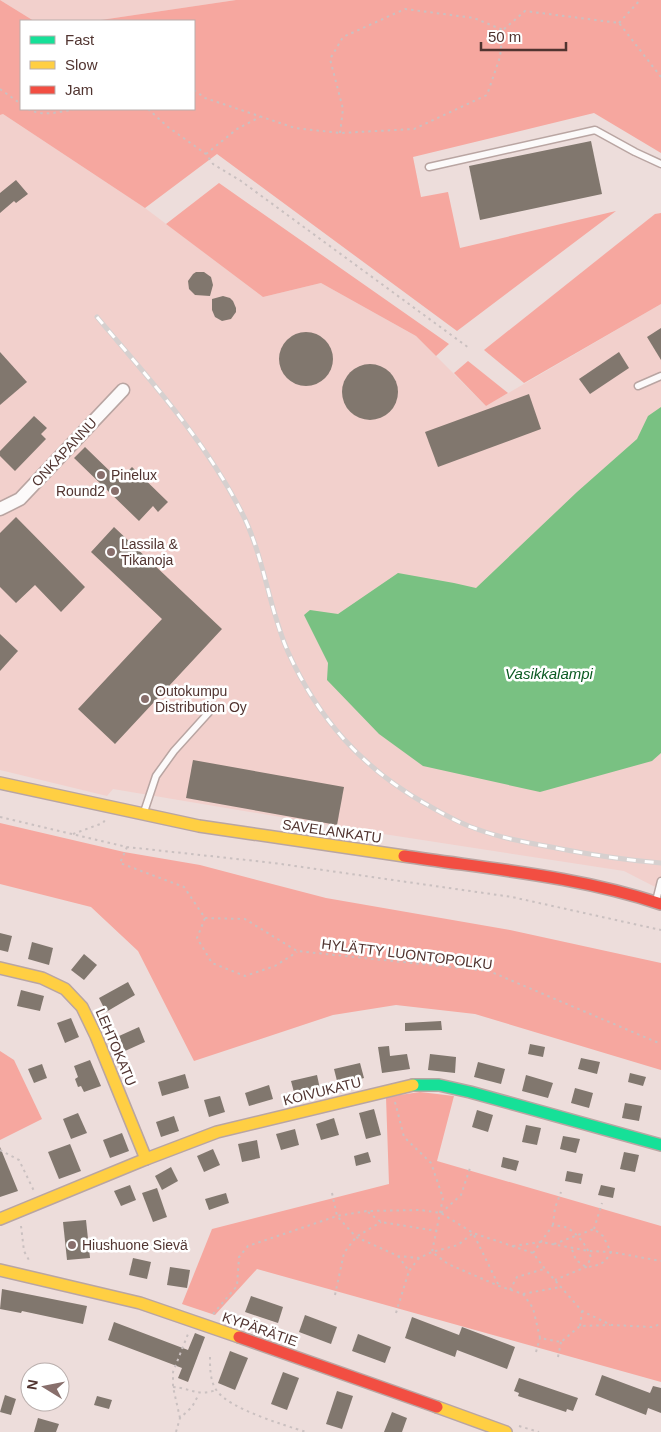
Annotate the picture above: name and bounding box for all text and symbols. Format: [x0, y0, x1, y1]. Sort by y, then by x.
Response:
legend [20, 20, 195, 110]
scale bar [481, 20, 566, 52]
text: 50 m [488, 28, 521, 45]
text: Fast [65, 31, 95, 48]
text: Slow [65, 56, 98, 73]
text: Jam [65, 81, 93, 98]
street label: ONKAPANNU [28, 414, 100, 490]
place label: Pinelux [111, 467, 157, 483]
marker: Pinelux [95, 469, 107, 481]
place label: Round2 [56, 483, 105, 499]
marker: Round2 [109, 485, 121, 497]
place label: Lassila & Tikanoja [121, 536, 178, 568]
marker: Lassila & Tikanoja [105, 546, 117, 558]
water label: Vasikkalampi [505, 665, 594, 682]
place label: Outokumpu Distribution Oy [155, 683, 247, 715]
marker: Outokumpu Distribution Oy [139, 693, 151, 705]
street label: SAVELANKATU [281, 816, 383, 846]
street label: HYLÄTTY LUONTOPOLKU [321, 936, 493, 972]
street label: LEHTOKATU [92, 1006, 140, 1088]
street label: KOIVUKATU [281, 1074, 363, 1108]
place label: Hiushuone Sievä [82, 1237, 188, 1253]
marker: Hiushuone Sievä [66, 1239, 78, 1251]
street label: KYPÄRÄTIE [220, 1309, 300, 1349]
north arrow [20, 1362, 70, 1412]
text: N [23, 1378, 41, 1391]

